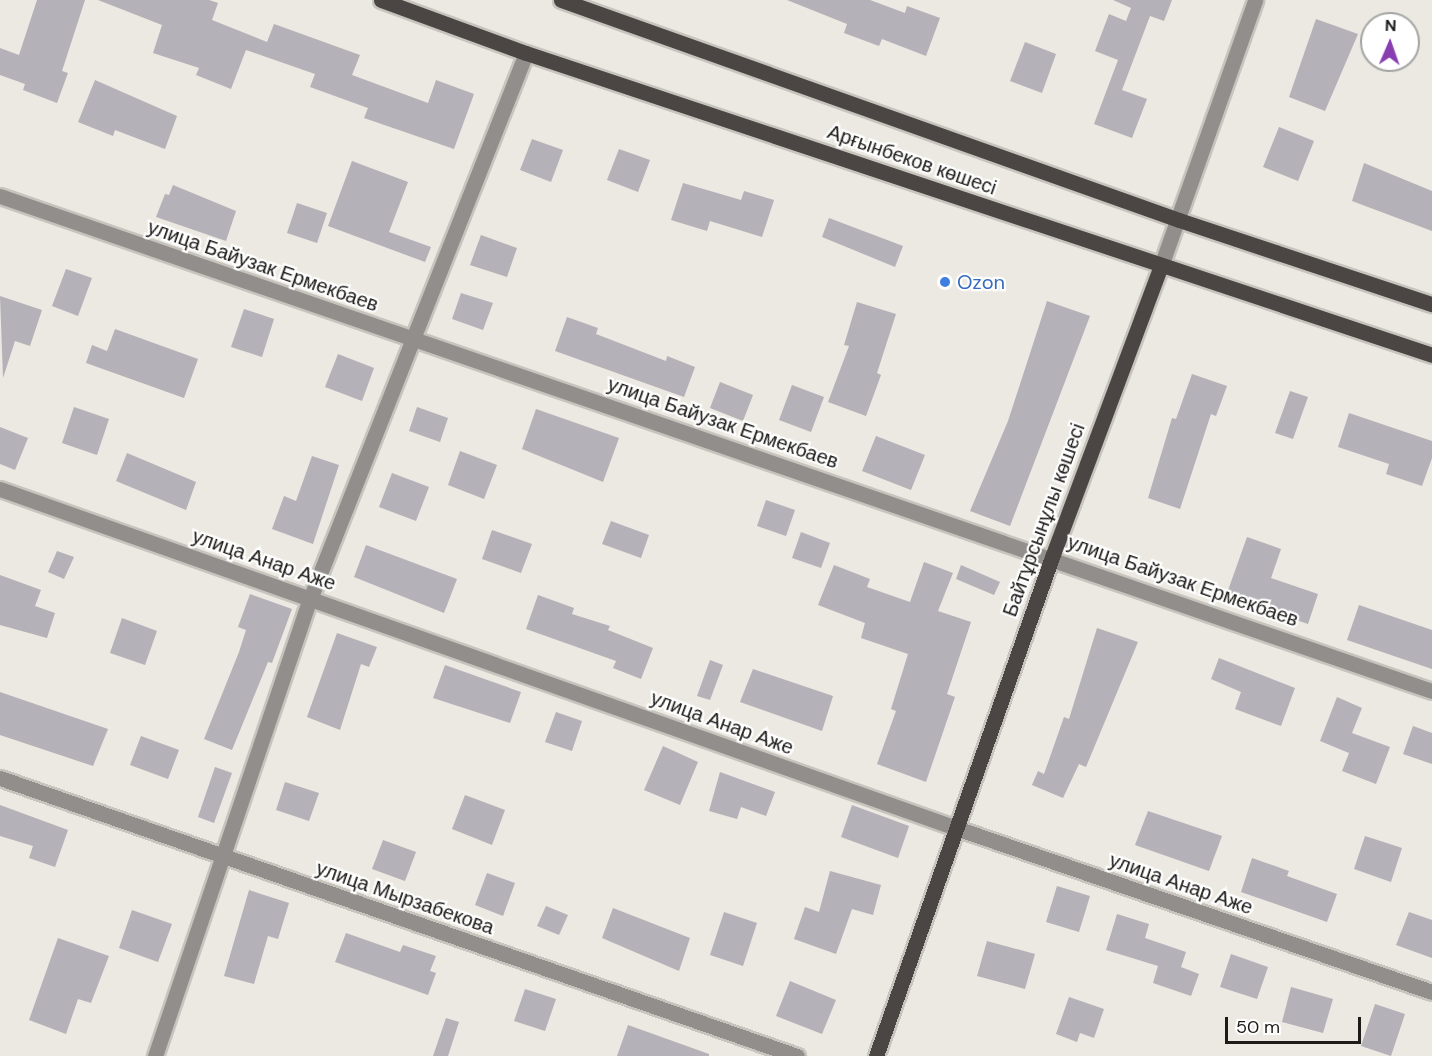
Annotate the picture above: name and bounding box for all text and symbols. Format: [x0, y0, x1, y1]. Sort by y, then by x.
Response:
north arrow [1360, 12, 1420, 72]
text: N [1384, 15, 1397, 36]
street label: Арғынбеков көшесі [824, 120, 1000, 200]
street label: улица Байузак Ермекбаев [144, 215, 382, 317]
place label: Ozon [957, 270, 1005, 294]
marker: Ozon [938, 275, 952, 289]
street label: улица Байузак Ермекбаев [604, 372, 842, 474]
street label: Байтұрсынұлы көшесі [998, 420, 1090, 620]
street label: улица Анар Аже [189, 524, 339, 596]
street label: улица Байузак Ермекбаев [1064, 530, 1302, 632]
street label: улица Анар Аже [647, 686, 797, 760]
street label: улица Анар Аже [1106, 848, 1256, 920]
street label: улица Мырзабекова [313, 856, 497, 940]
scale bar [1228, 1005, 1364, 1043]
text: 50 m [1236, 1015, 1280, 1039]

